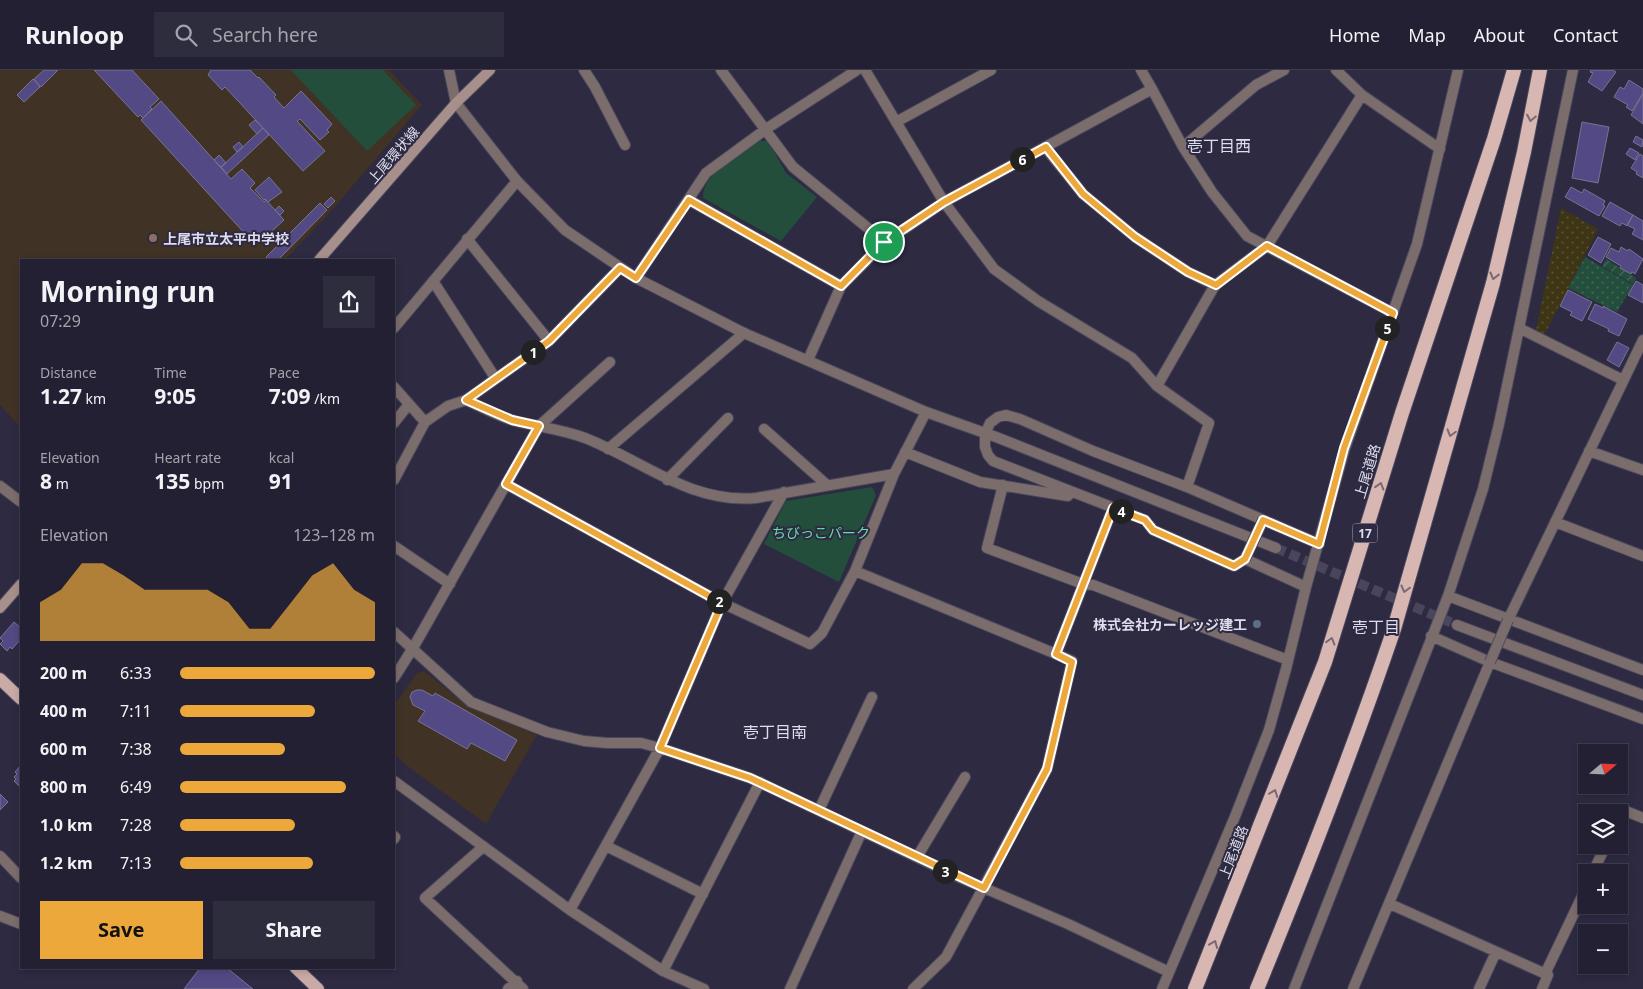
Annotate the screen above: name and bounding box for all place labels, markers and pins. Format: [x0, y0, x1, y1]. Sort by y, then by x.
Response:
pin: 6 [1010, 146, 1034, 172]
pin [863, 221, 905, 263]
place label: 上尾市立太平中学校 [163, 229, 289, 248]
marker: 上尾市立太平中学校 [147, 232, 159, 244]
pin: 5 [1374, 316, 1400, 340]
pin: 1 [520, 340, 546, 364]
pin: 4 [1108, 498, 1134, 524]
pin: 2 [706, 588, 732, 614]
place label: 株式会社カーレッジ建工 [1093, 615, 1247, 634]
marker: 株式会社カーレッジ建工 [1251, 618, 1263, 630]
pin: 3 [932, 858, 958, 884]

